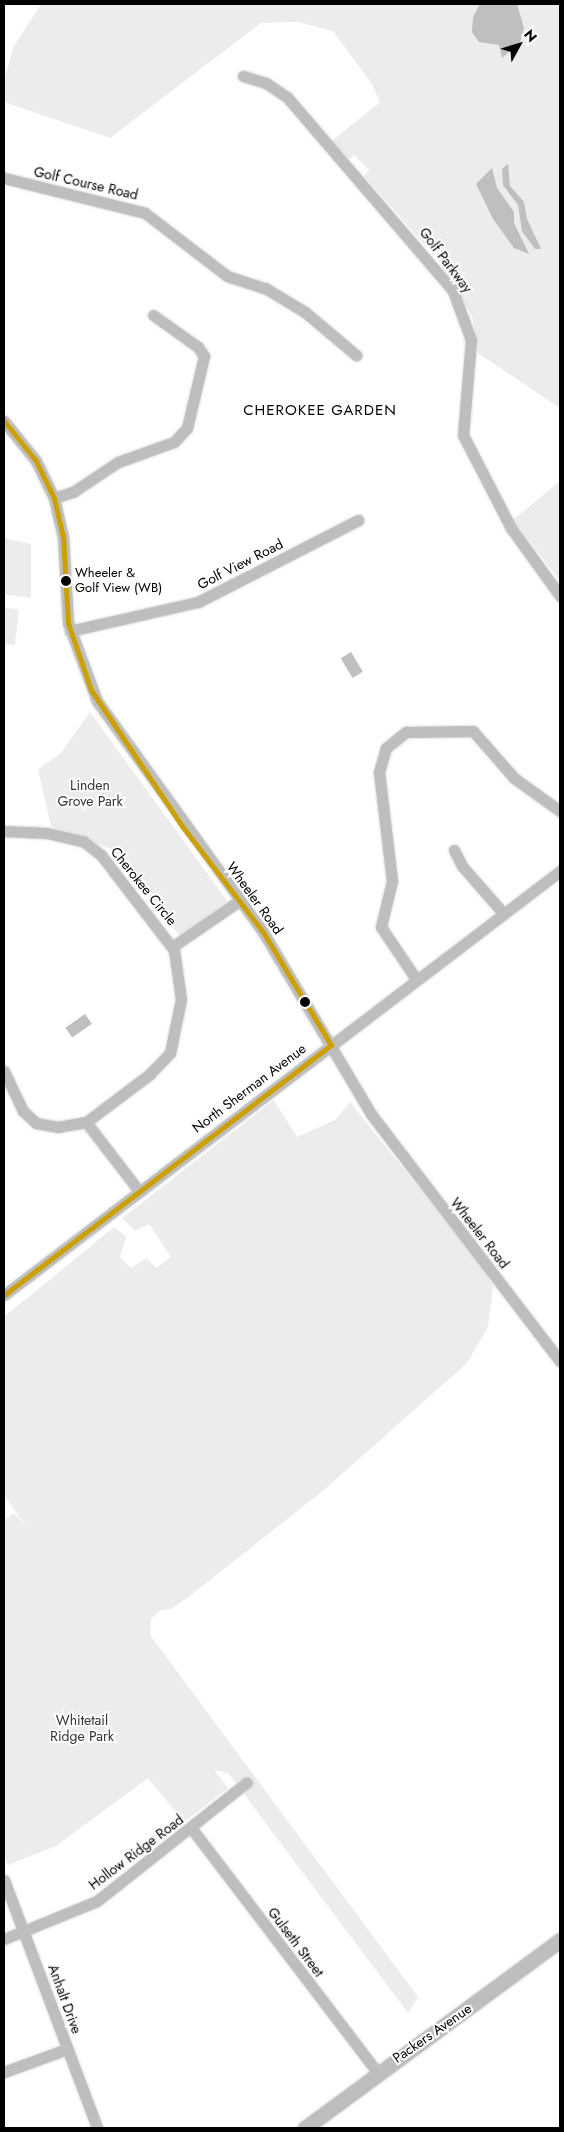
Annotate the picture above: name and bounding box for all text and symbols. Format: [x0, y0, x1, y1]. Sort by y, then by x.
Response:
north arrow [494, 20, 544, 70]
text: N [519, 25, 542, 46]
street label: Golf Course Road [32, 163, 140, 203]
street label: Golf Parkway [416, 224, 476, 296]
district label: CHEROKEE GARDEN [241, 402, 399, 420]
street label: Golf View Road [194, 535, 286, 593]
place label: Wheeler & Golf View (WB) [75, 566, 162, 597]
marker: Wheeler & Golf View (WB) [61, 576, 71, 586]
park label: Linden Grove Park [57, 777, 123, 810]
street label: Cherokee Circle [107, 843, 181, 929]
street label: Wheeler Road [223, 859, 287, 937]
unlabelled marker [300, 997, 310, 1007]
street label: North Sherman Avenue [189, 1040, 309, 1136]
street label: Wheeler Road [447, 1194, 513, 1272]
park label: Whitetail Ridge Park [50, 1712, 114, 1744]
street label: Hollow Ridge Road [85, 1811, 187, 1893]
street label: Gulseth Street [264, 1904, 328, 1980]
street label: Anhalt Drive [45, 1962, 85, 2036]
street label: Packers Avenue [389, 2000, 475, 2066]

